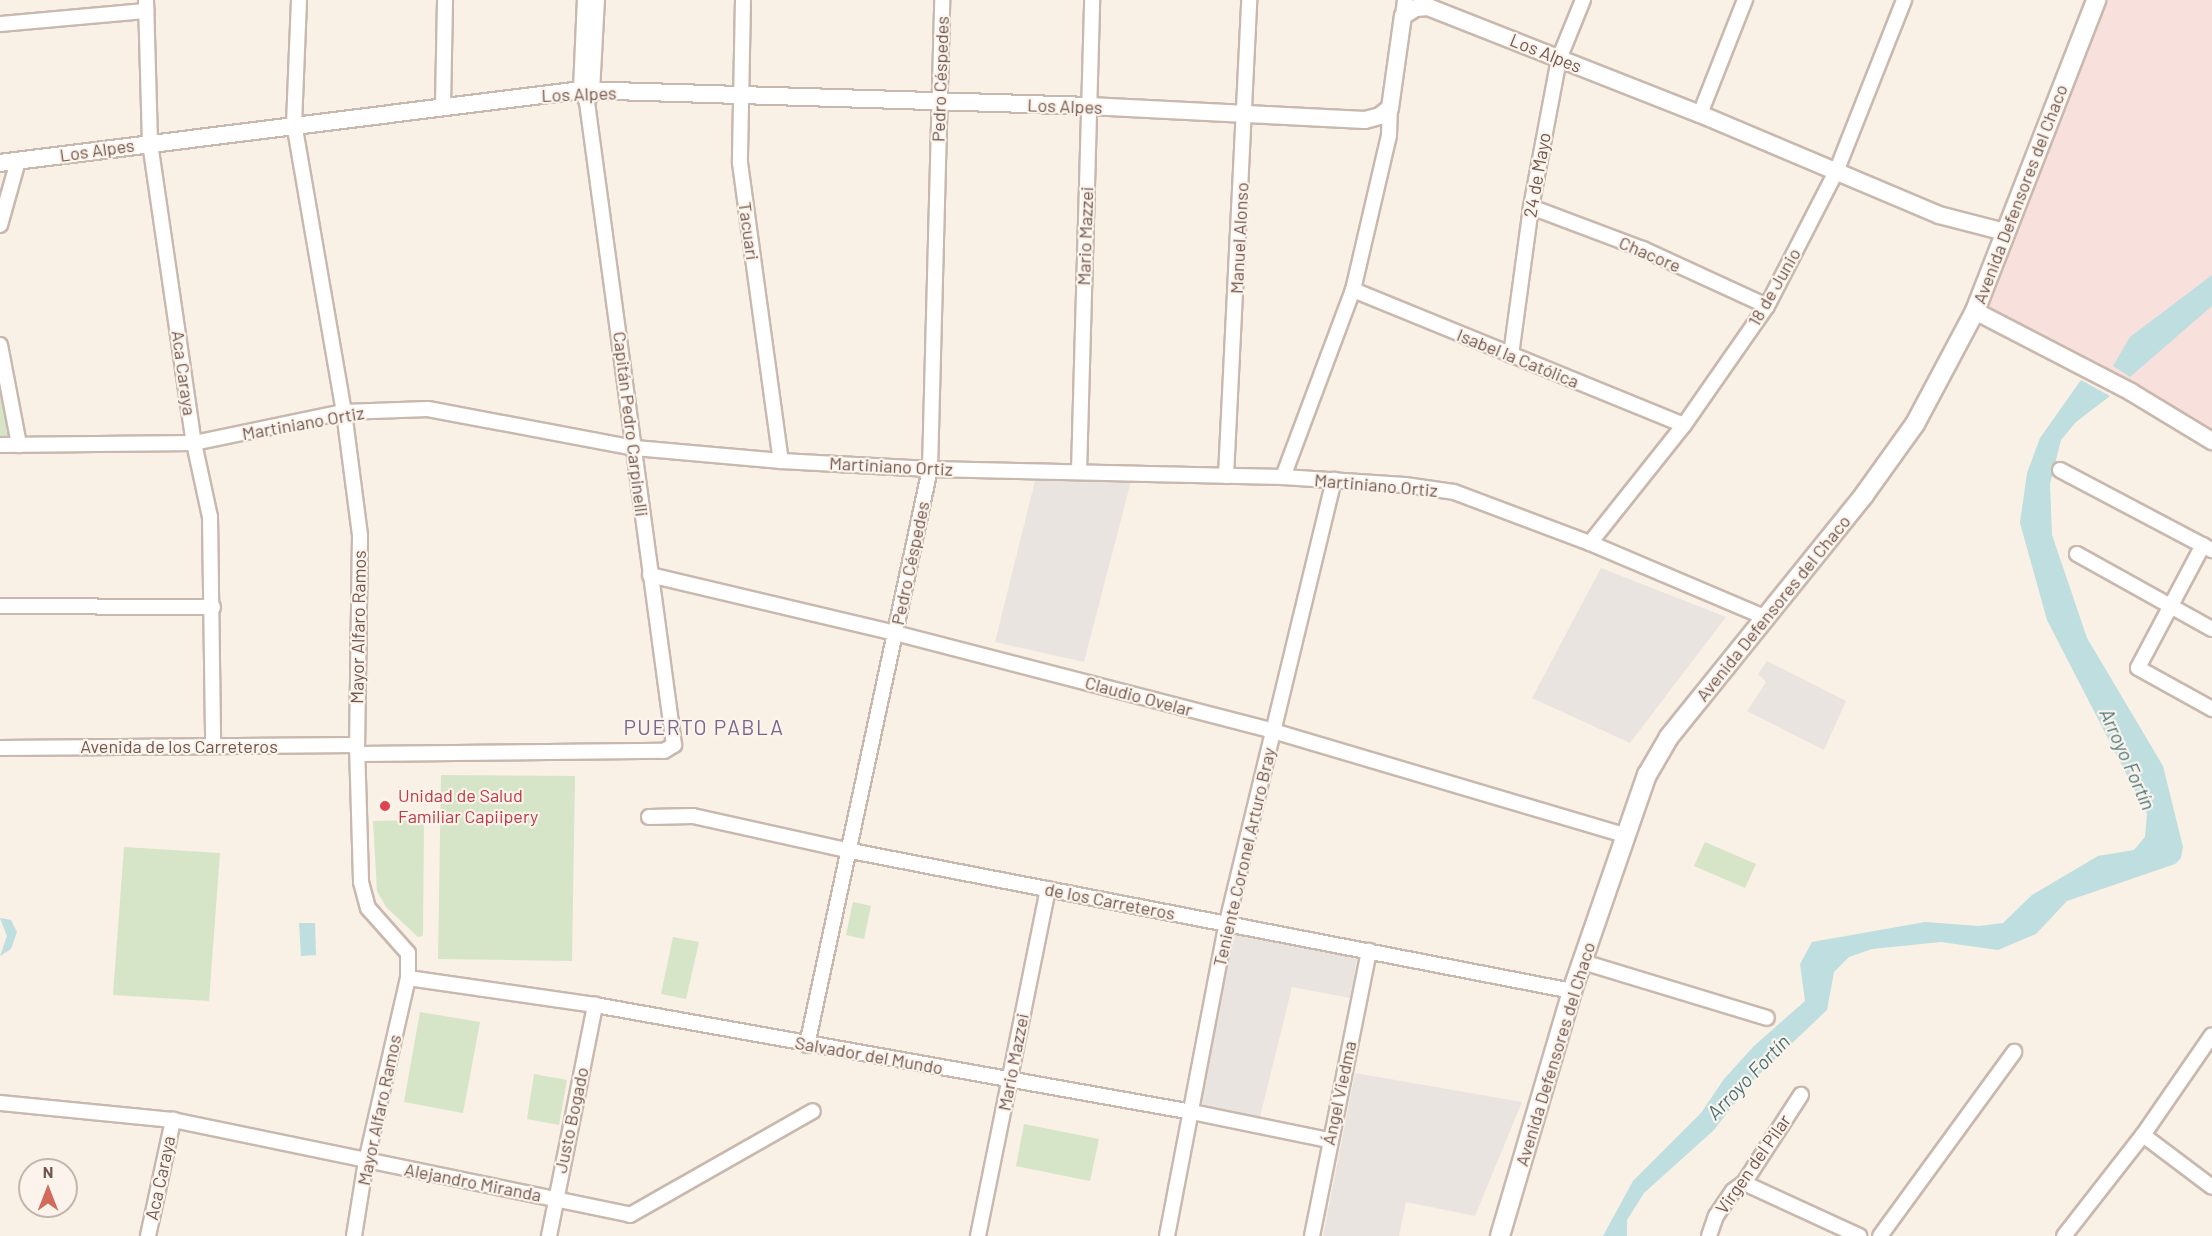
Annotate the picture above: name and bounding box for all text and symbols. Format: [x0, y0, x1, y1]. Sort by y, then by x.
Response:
street label: Pedro Céspedes [927, 16, 953, 142]
street label: Los Alpes [1507, 29, 1585, 77]
street label: Avenida Defensores del Chaco [1968, 81, 2072, 307]
street label: Los Alpes [541, 82, 617, 106]
street label: Los Alpes [1027, 94, 1103, 118]
street label: 24 de Mayo [1519, 131, 1555, 219]
street label: Los Alpes [58, 134, 136, 166]
street label: Manuel Alonso [1225, 182, 1253, 294]
street label: Mario Mazzei [1072, 186, 1098, 286]
street label: Tacuari [734, 201, 764, 261]
street label: Chacore [1616, 231, 1684, 277]
street label: 18 de Junio [1743, 244, 1805, 330]
street label: Isabel la Católica [1454, 324, 1582, 392]
street label: Aca Caraya [167, 329, 201, 417]
street label: Capitán Pedro Carpinelli [609, 330, 653, 518]
street label: Martiniano Ortiz [240, 402, 366, 444]
street label: Martiniano Ortiz [829, 452, 953, 480]
street label: Martiniano Ortiz [1313, 469, 1439, 501]
street label: Pedro Céspedes [886, 499, 934, 627]
street label: Avenida Defensores del Chaco [1691, 511, 1855, 705]
street label: Mayor Alfaro Ramos [346, 550, 370, 704]
street label: Claudio Ovelar [1083, 671, 1195, 721]
water label: Arroyo Fortín [2095, 704, 2161, 814]
district label: PUERTO PABLA [623, 714, 785, 740]
street label: Avenida de los Carreteros [80, 735, 278, 757]
street label: Teniente Coronel Arturo Bray [1208, 745, 1280, 969]
place label: Unidad de Salud Familiar Capiipery [398, 785, 538, 828]
marker: Unidad de Salud Familiar Capiipery [376, 797, 394, 815]
street label: de los Carreteros [1043, 878, 1177, 924]
street label: Avenida Defensores del Chaco [1511, 939, 1599, 1169]
street label: Mario Mazzei [993, 1011, 1033, 1113]
water label: Arroyo Fortín [1702, 1030, 1794, 1124]
street label: Salvador del Mundo [793, 1031, 945, 1079]
street label: Mayor Alfaro Ramos [352, 1033, 406, 1187]
street label: Ángel Viedma [1317, 1039, 1361, 1147]
street label: Justo Bogado [549, 1065, 593, 1175]
street label: Virgen del Pilar [1711, 1110, 1795, 1218]
street label: Aca Caraya [141, 1134, 179, 1222]
north arrow [18, 1158, 78, 1218]
street label: Alejandro Miranda [403, 1158, 543, 1206]
text: N [43, 1162, 53, 1181]

